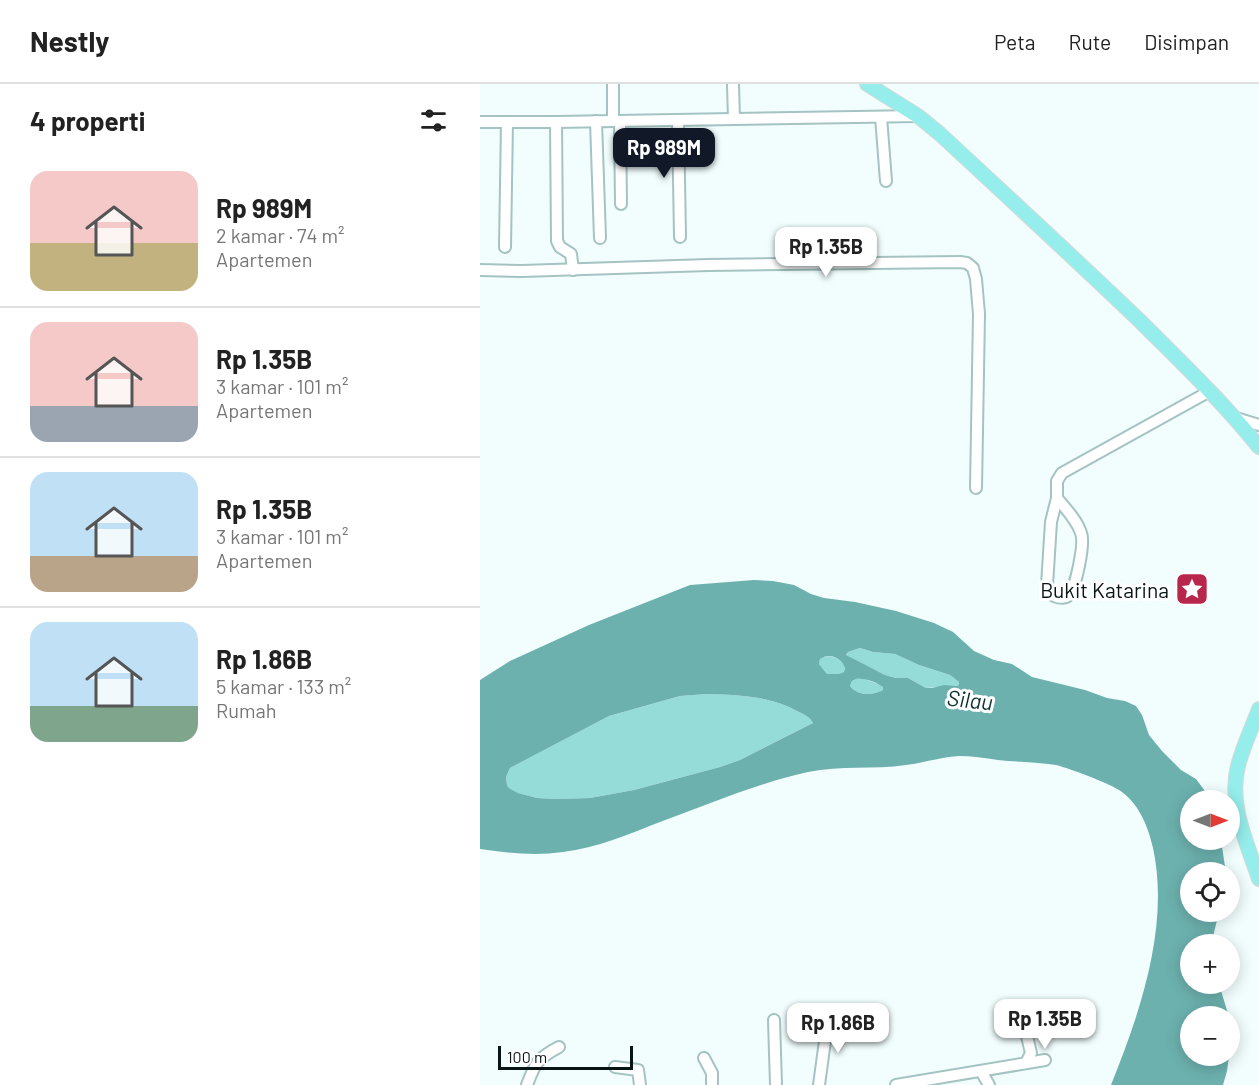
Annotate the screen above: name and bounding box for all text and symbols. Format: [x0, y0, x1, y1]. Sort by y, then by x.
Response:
text: Nestly [30, 24, 109, 58]
text: Peta [994, 29, 1036, 54]
text: Rute [1069, 29, 1111, 54]
text: Disimpan [1144, 29, 1229, 54]
icon: filters [417, 104, 450, 137]
text: 4 properti [30, 105, 145, 136]
pin: Rp 989M [609, 128, 719, 179]
text: Rp 989M [627, 135, 701, 159]
text: Rp 989M [216, 192, 312, 223]
icon: home [78, 195, 150, 267]
text: 2 kamar · 74 m² [216, 223, 345, 247]
pin: Rp 1.35B [764, 227, 888, 278]
text: Rp 1.35B [789, 234, 863, 258]
text: Apartemen [216, 247, 312, 271]
text: Rp 1.35B [216, 343, 312, 374]
icon: home [78, 346, 150, 418]
text: 3 kamar · 101 m² [216, 374, 348, 398]
text: Apartemen [216, 398, 312, 422]
text: Rp 1.35B [216, 493, 312, 524]
icon: home [78, 496, 150, 568]
text: 3 kamar · 101 m² [216, 524, 348, 548]
text: Apartemen [216, 548, 312, 572]
place icon: Bukit Katarina [1174, 571, 1210, 607]
place label: Bukit Katarina [1040, 577, 1169, 602]
text: Rp 1.86B [216, 643, 312, 674]
icon: home [78, 646, 150, 718]
text: 5 kamar · 133 m² [216, 674, 351, 698]
water label: Silau [946, 684, 994, 714]
text: Rumah [216, 698, 277, 722]
north arrow [1180, 790, 1240, 850]
map controls [1180, 790, 1240, 1066]
button: locate [1180, 862, 1240, 922]
button: + [1180, 934, 1240, 994]
pin: Rp 1.35B [983, 999, 1107, 1050]
pin: Rp 1.86B [776, 1003, 900, 1054]
text: Rp 1.35B [1008, 1006, 1082, 1030]
button: − [1180, 1006, 1240, 1066]
text: Rp 1.86B [801, 1010, 875, 1034]
scale bar [498, 1043, 633, 1070]
text: 100 m [507, 1047, 547, 1066]

